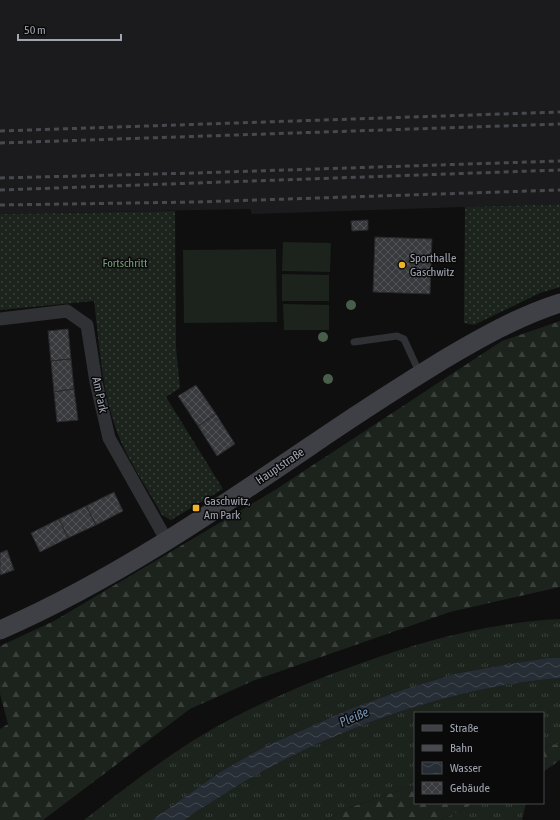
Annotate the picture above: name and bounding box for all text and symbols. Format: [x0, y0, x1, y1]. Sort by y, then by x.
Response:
scale bar [18, 16, 121, 42]
text: 50 m [24, 23, 46, 37]
place label: Sporthalle Gaschwitz [410, 251, 456, 279]
park label: Fortschritt [103, 256, 148, 270]
marker: Sporthalle Gaschwitz [397, 260, 407, 270]
street label: Am Park [89, 376, 111, 415]
street label: Hauptstraße [253, 445, 307, 487]
place label: Gaschwitz, Am Park [204, 494, 250, 522]
marker: Gaschwitz, Am Park [191, 503, 201, 513]
water label: Pleiße [337, 704, 371, 730]
legend [414, 712, 544, 804]
text: Straße [450, 721, 478, 735]
text: Bahn [450, 741, 473, 755]
text: Wasser [450, 761, 482, 775]
text: Gebäude [450, 781, 490, 795]

